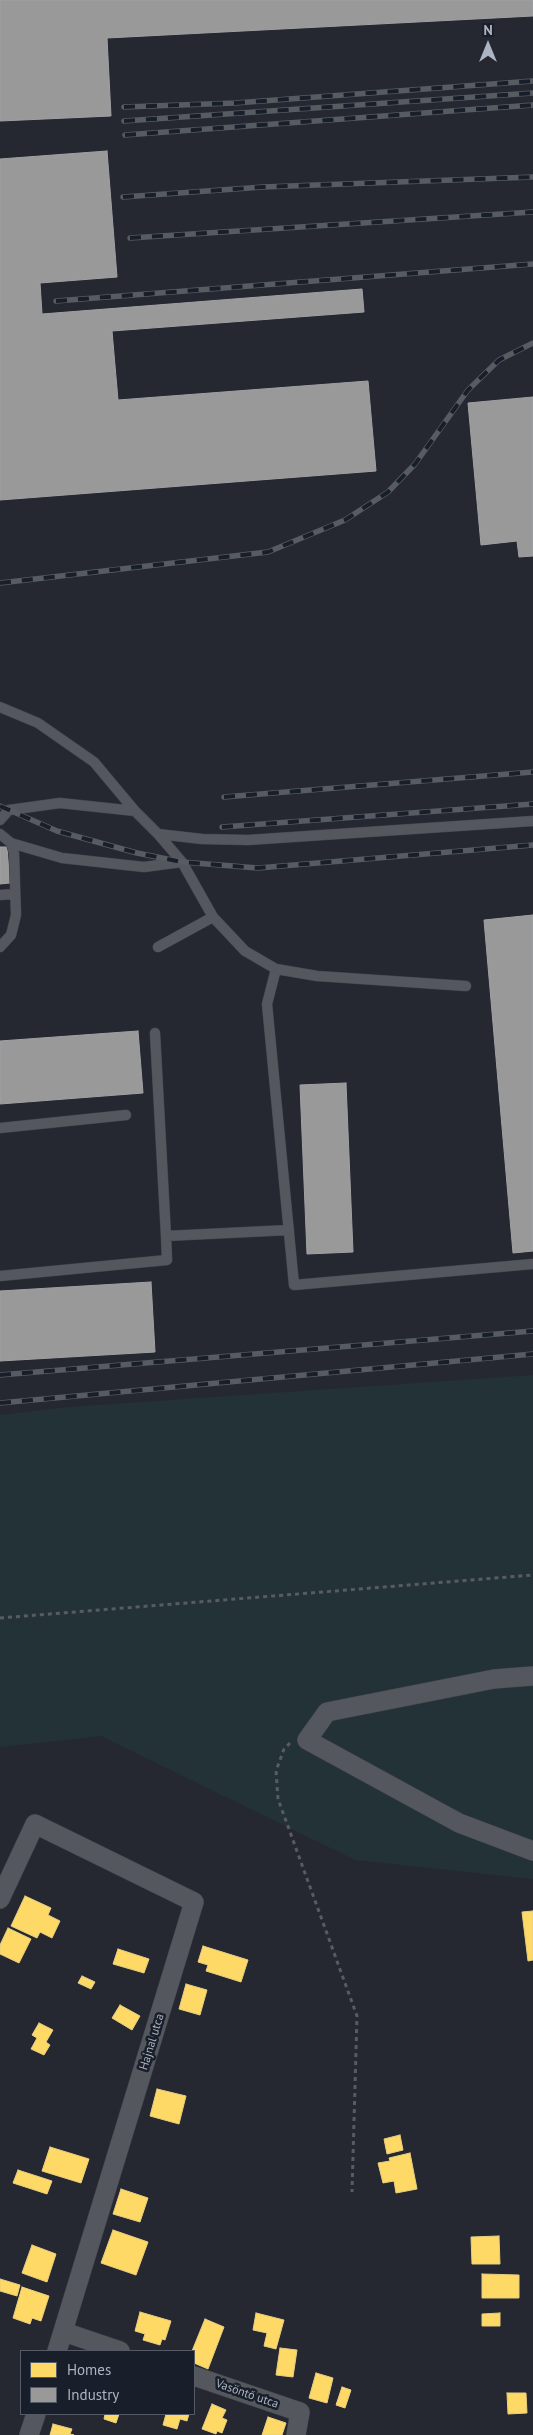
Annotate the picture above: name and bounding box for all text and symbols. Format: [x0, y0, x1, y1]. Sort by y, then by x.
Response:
north arrow [463, 20, 513, 70]
text: N [483, 21, 493, 39]
street label: Hajnal utca [137, 2012, 167, 2072]
legend [20, 2350, 195, 2415]
text: Homes [67, 2360, 111, 2379]
street label: Vasöntő utca [214, 2377, 280, 2411]
text: Industry [67, 2385, 119, 2404]

